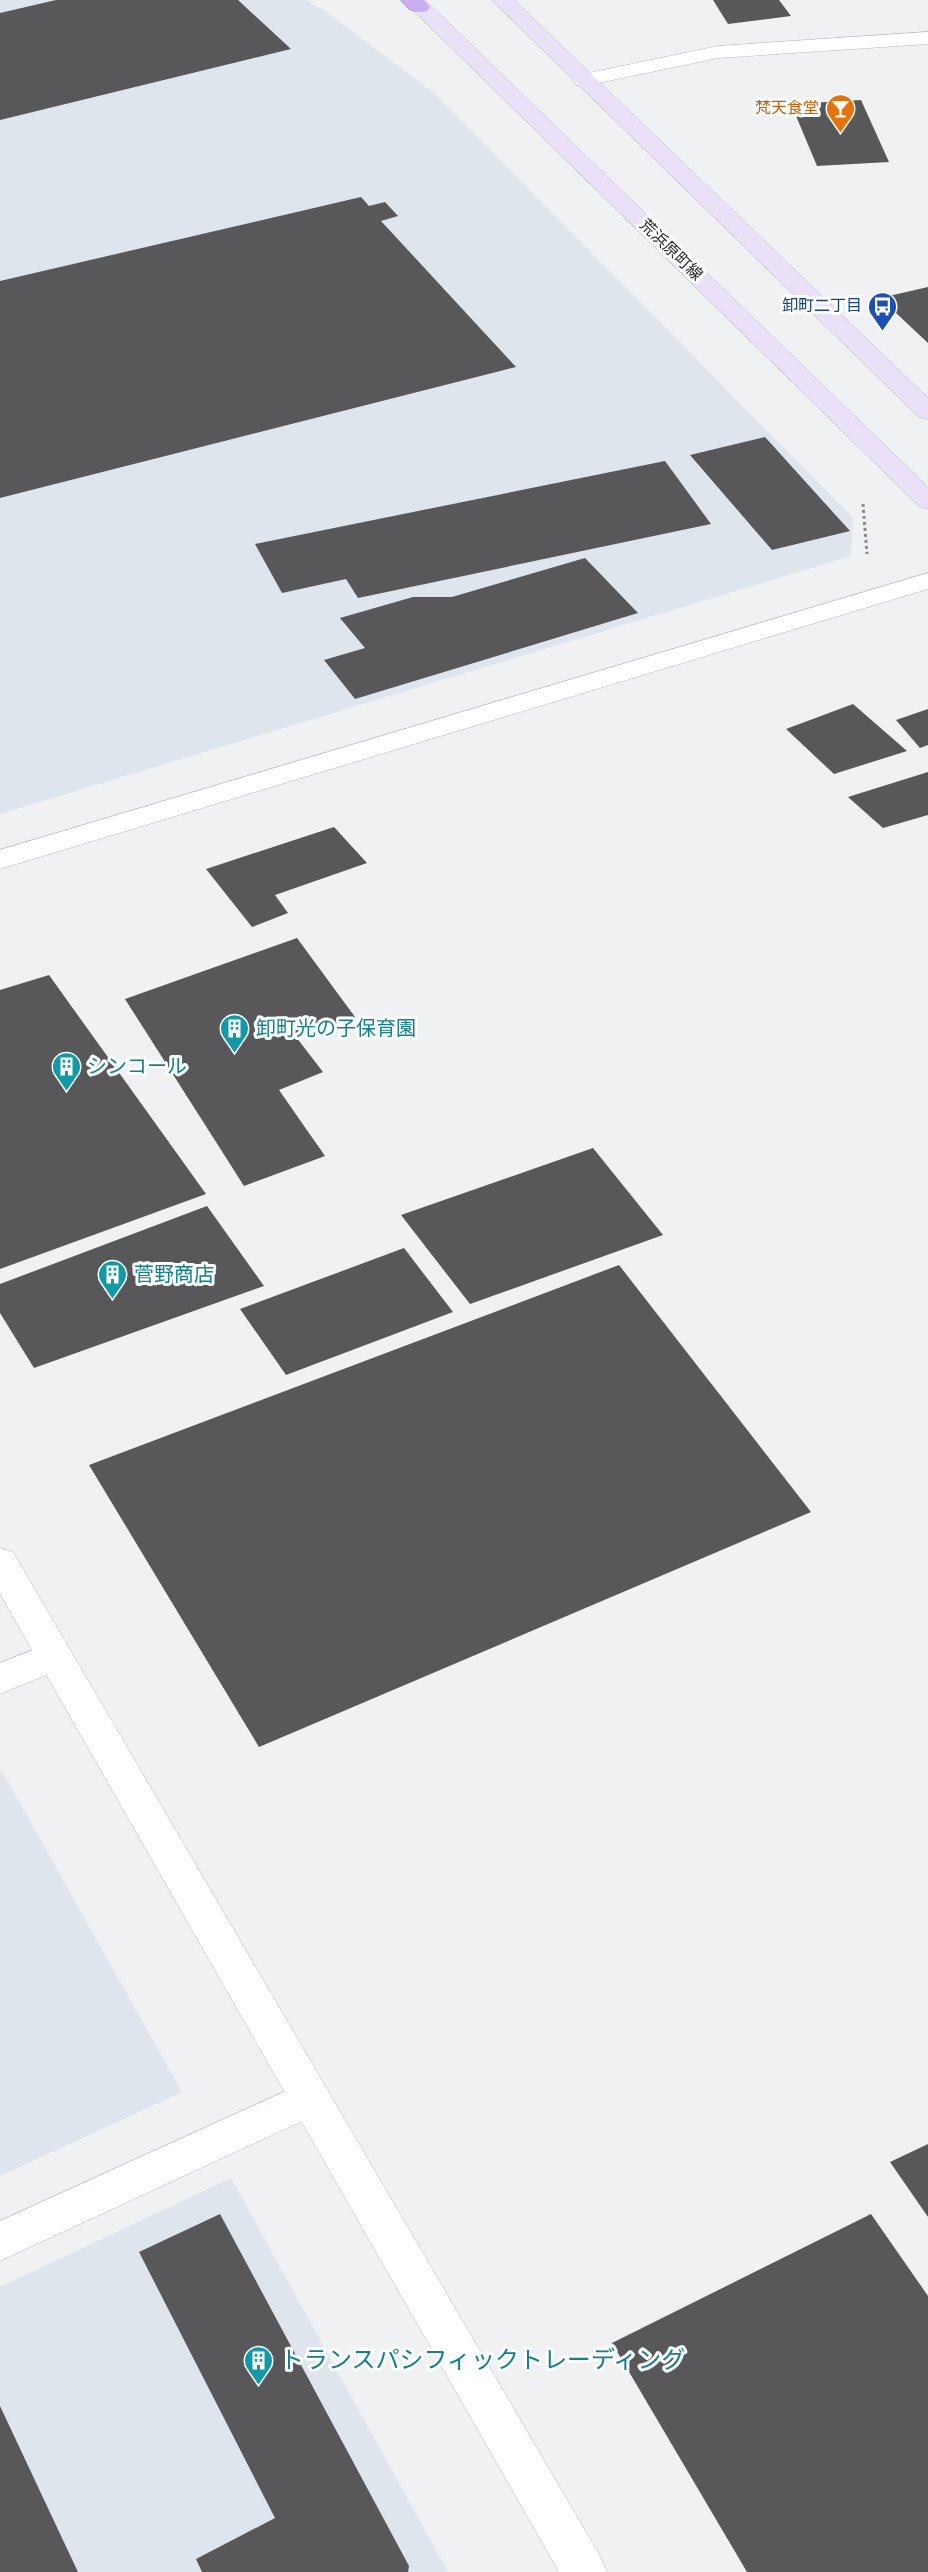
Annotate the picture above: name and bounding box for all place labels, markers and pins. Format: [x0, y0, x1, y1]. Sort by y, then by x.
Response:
bar icon: 梵天食堂 [824, 92, 856, 134]
place label: 梵天食堂 [755, 97, 819, 119]
bus stop icon: 卸町二丁目 [867, 290, 899, 332]
place label: 卸町二丁目 [782, 295, 862, 317]
building icon: 卸町光の子保育園 [219, 1012, 251, 1054]
place label: 卸町光の子保育園 [256, 1015, 416, 1042]
building icon: シンコール [50, 1050, 82, 1092]
place label: シンコール [87, 1053, 187, 1080]
building icon: 菅野商店 [97, 1258, 129, 1300]
place label: 菅野商店 [134, 1261, 214, 1288]
building icon: トランスパシフィックトレーディング [243, 2344, 275, 2386]
place label: トランスパシフィックトレーディング [280, 2344, 685, 2376]

